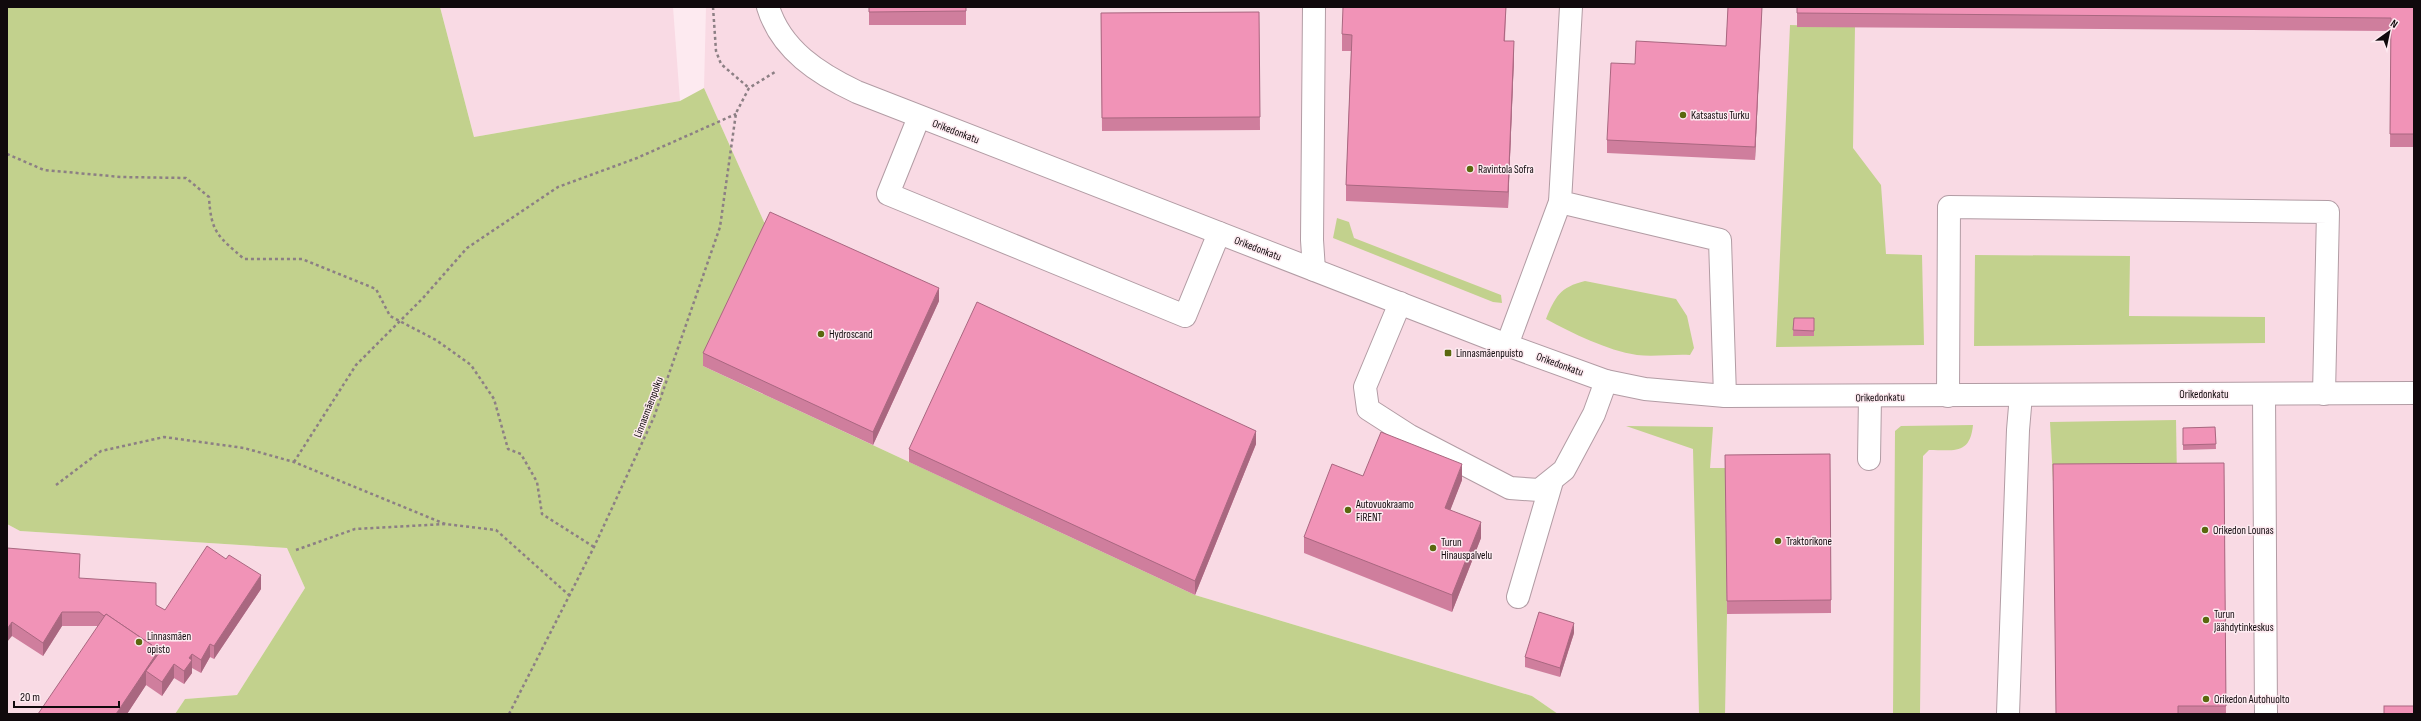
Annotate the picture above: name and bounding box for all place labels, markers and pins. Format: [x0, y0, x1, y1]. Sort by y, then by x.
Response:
place label: Katsastus Turku [1691, 109, 1750, 122]
marker: Katsastus Turku [1678, 110, 1688, 120]
place label: Ravintola Sofra [1478, 163, 1534, 176]
marker: Ravintola Sofra [1465, 164, 1475, 174]
place label: Hydroscand [829, 328, 873, 341]
marker: Hydroscand [816, 329, 826, 339]
place label: Linnasmäenpuisto [1456, 347, 1524, 360]
marker: Linnasmäenpuisto [1443, 348, 1453, 358]
place label: Autovuokraamo FiRENT [1355, 498, 1414, 524]
marker: Autovuokraamo FiRENT [1343, 505, 1353, 515]
place label: Orikedon Lounas [2213, 524, 2274, 537]
marker: Orikedon Lounas [2200, 525, 2210, 535]
place label: Traktorikone [1786, 535, 1832, 548]
place label: Turun Hinauspalvelu [1441, 536, 1493, 562]
marker: Traktorikone [1773, 536, 1783, 546]
marker: Turun Hinauspalvelu [1428, 543, 1438, 553]
place label: Turun Jäähdytinkeskus [2213, 608, 2274, 634]
marker: Turun Jäähdytinkeskus [2201, 615, 2211, 625]
place label: Linnasmäen opisto [147, 630, 191, 656]
marker: Linnasmäen opisto [134, 637, 144, 647]
place label: Orikedon Autohuolto [2214, 693, 2290, 706]
marker: Orikedon Autohuolto [2201, 694, 2211, 704]

